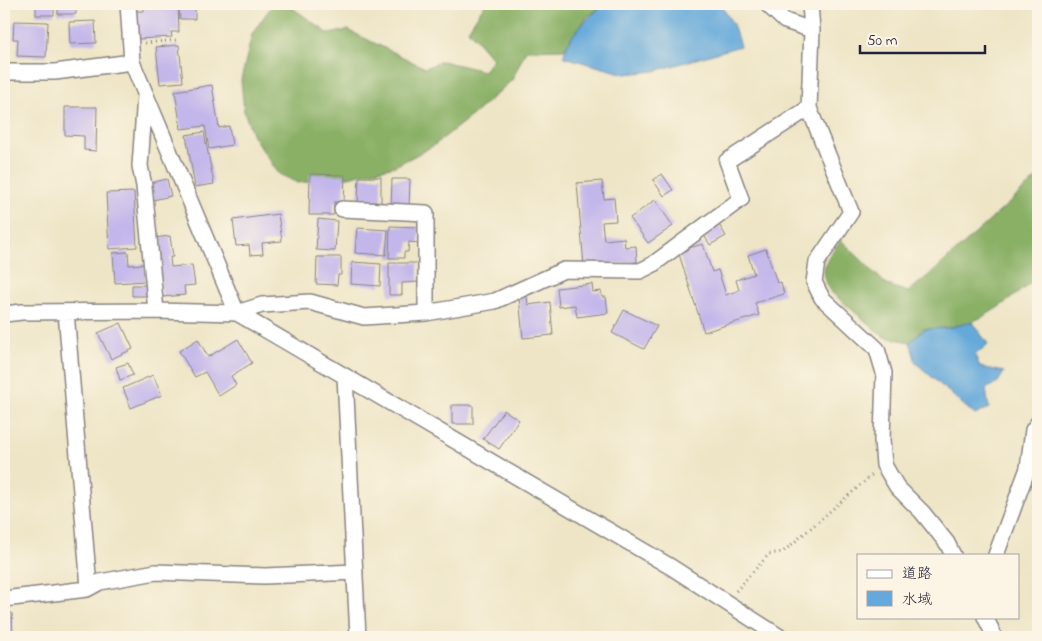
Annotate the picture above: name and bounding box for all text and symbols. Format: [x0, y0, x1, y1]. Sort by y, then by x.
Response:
scale bar [860, 22, 984, 54]
text: 50 m [867, 30, 898, 52]
legend [857, 554, 1020, 618]
text: 道路 [902, 563, 932, 585]
text: 水域 [902, 589, 932, 611]

